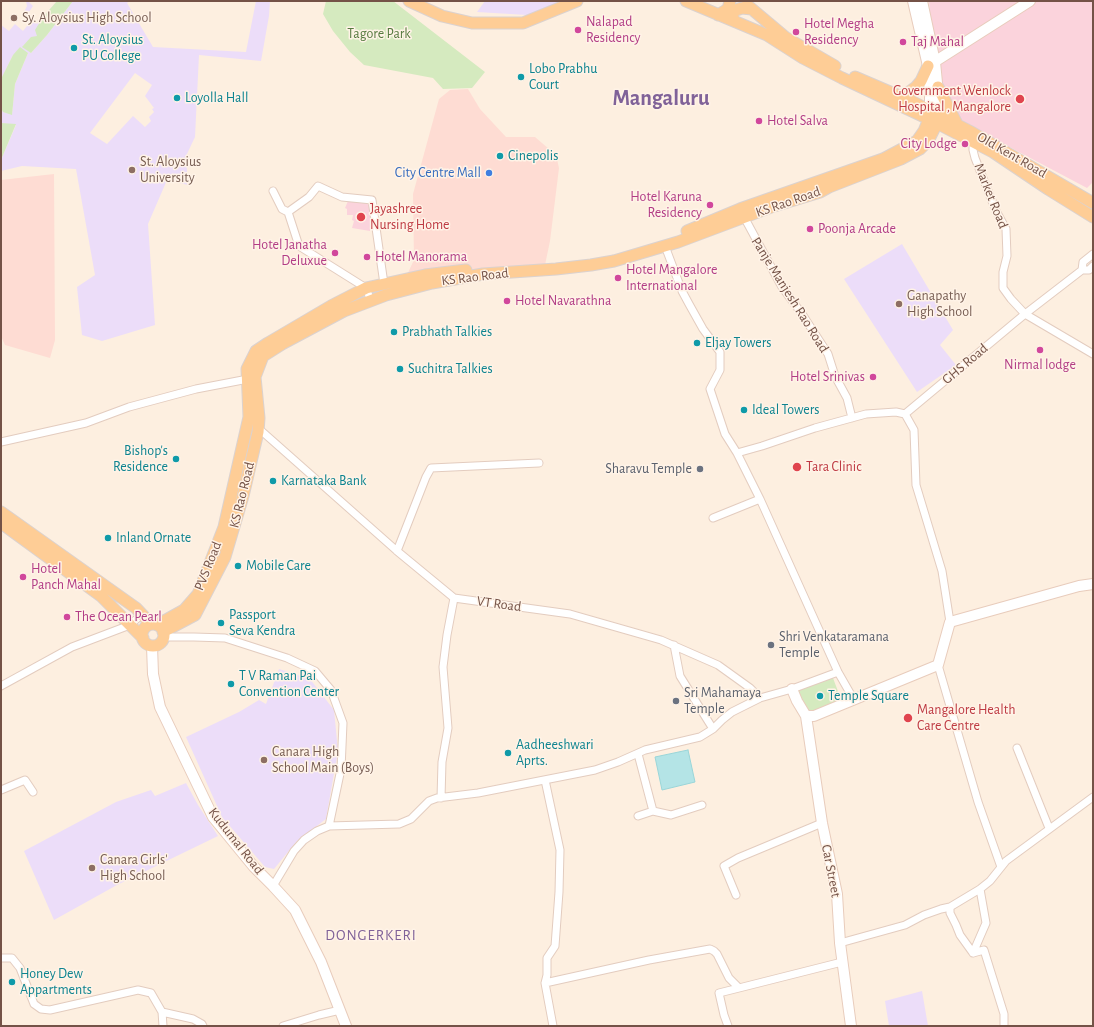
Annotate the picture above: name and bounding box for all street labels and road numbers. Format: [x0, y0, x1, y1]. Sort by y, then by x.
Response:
street label: Old Kent Road [974, 128, 1050, 182]
street label: Market Road [970, 161, 1012, 231]
street label: KS Rao Road [753, 183, 823, 221]
street label: Panje Manjesh Rao Road [748, 234, 832, 356]
street label: KS Rao Road [440, 265, 510, 289]
street label: GHS Road [939, 340, 991, 388]
street label: KS Rao Road [226, 460, 258, 530]
street label: PVS Road [191, 539, 225, 593]
street label: VT Road [476, 593, 522, 615]
street label: Kudumal Road [205, 804, 267, 878]
street label: Car Street [818, 843, 844, 899]

